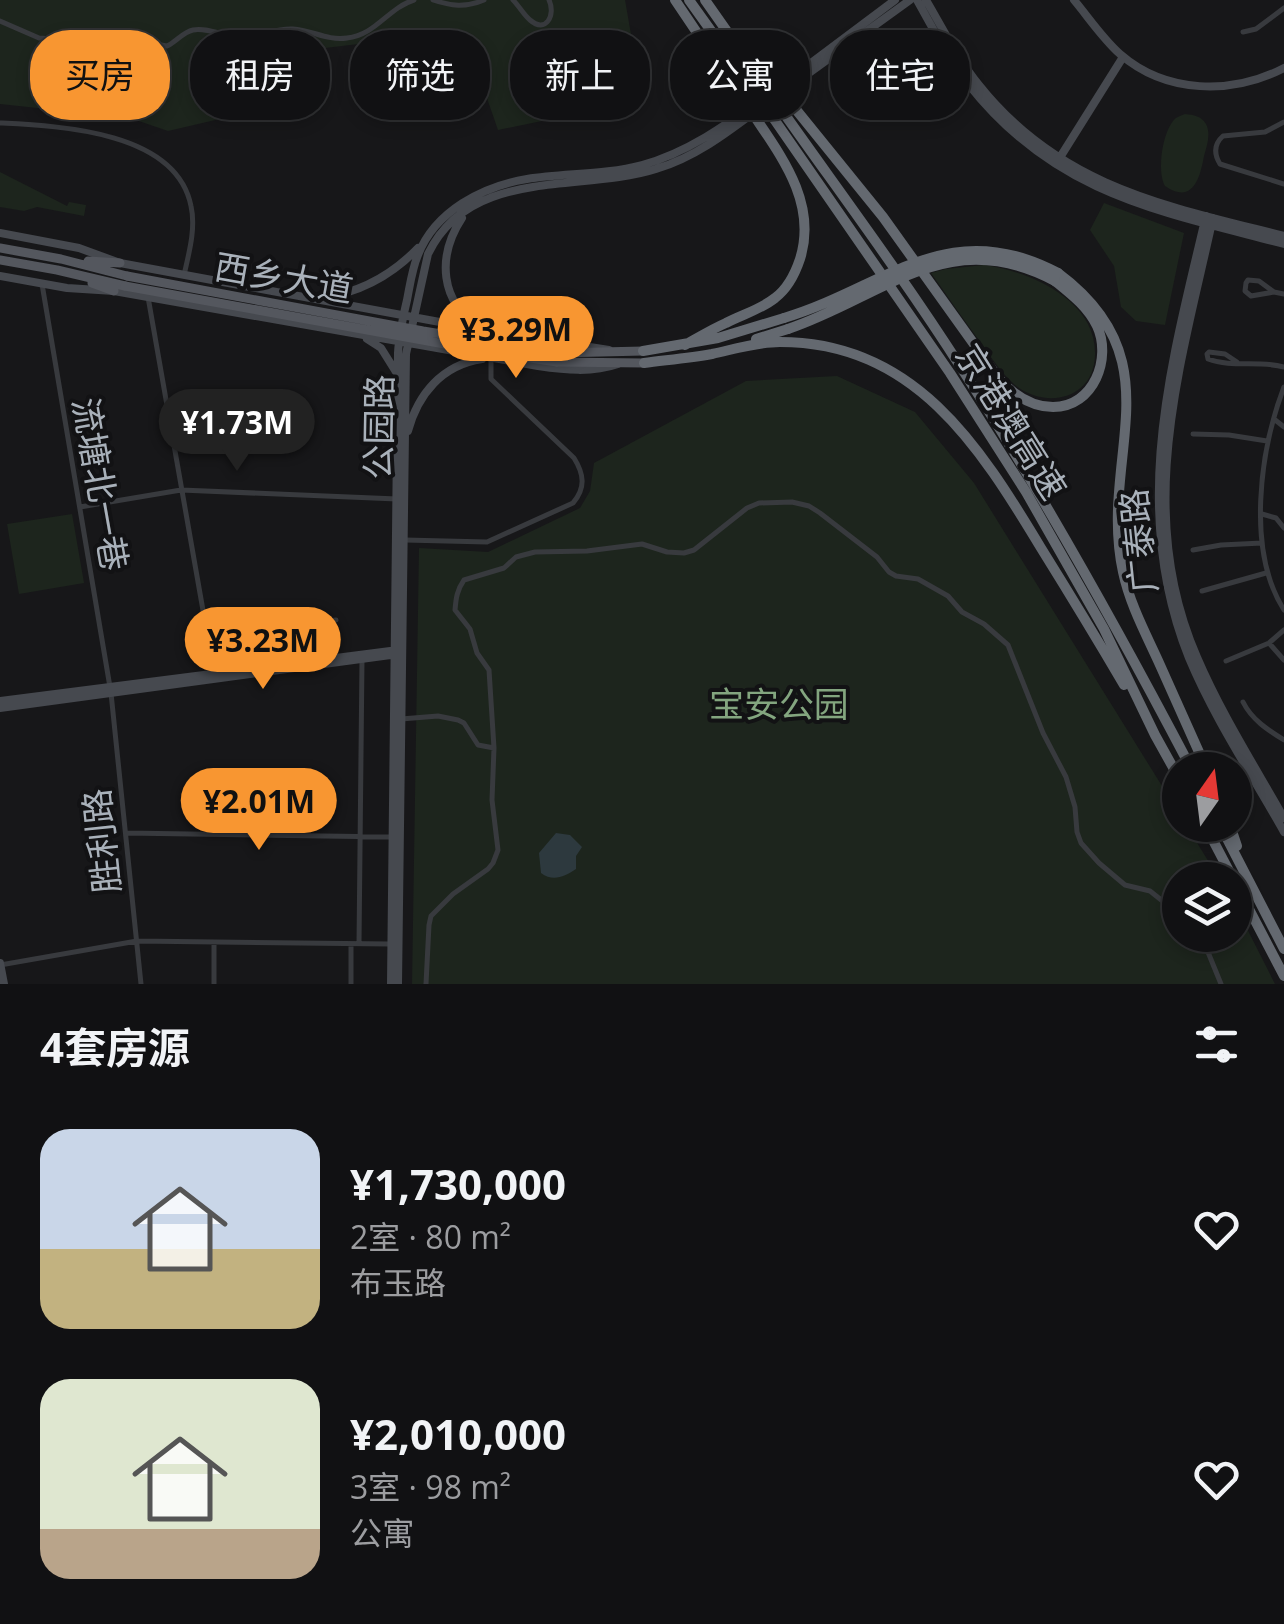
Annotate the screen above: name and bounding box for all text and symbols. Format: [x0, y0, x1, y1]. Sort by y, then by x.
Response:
chip: 买房 [30, 30, 170, 120]
chip: 租房 [190, 30, 330, 120]
chip: 筛选 [350, 30, 490, 120]
chip: 新上 [510, 30, 650, 120]
chip: 公寓 [670, 30, 810, 120]
chip: 住宅 [830, 30, 970, 120]
street label: 西乡大道 [211, 242, 357, 312]
pin: ¥3.29M [435, 296, 597, 381]
text: ¥3.29M [460, 307, 572, 350]
street label: 京港澳高速 [946, 334, 1078, 508]
street label: 公园路 [354, 374, 402, 480]
pin: ¥1.73M [156, 389, 318, 474]
street label: 流塘北一巷 [63, 394, 139, 574]
text: ¥1.73M [181, 400, 293, 443]
street label: 广泰路 [1109, 486, 1167, 596]
pin: ¥3.23M [182, 607, 344, 692]
text: ¥3.23M [207, 618, 319, 661]
park label: 宝安公园 [709, 680, 849, 727]
north arrow [1162, 752, 1252, 842]
map controls [1162, 752, 1252, 952]
pin: ¥2.01M [178, 768, 340, 853]
text: ¥2.01M [203, 779, 315, 822]
street label: 胜利路 [72, 786, 130, 896]
button: layers [1162, 862, 1252, 952]
icon: filters [1189, 1017, 1244, 1072]
text: 4套房源 [40, 1018, 190, 1075]
text: ¥1,730,000 [350, 1155, 566, 1212]
icon: home [120, 1169, 240, 1289]
icon: heart [1189, 1202, 1244, 1257]
text: 2室 · 80 m² [350, 1215, 511, 1258]
text: 布玉路 [350, 1261, 446, 1304]
text: ¥2,010,000 [350, 1405, 566, 1462]
icon: home [120, 1419, 240, 1539]
icon: heart [1189, 1452, 1244, 1507]
text: 3室 · 98 m² [350, 1465, 511, 1508]
text: 公寓 [350, 1511, 414, 1554]

